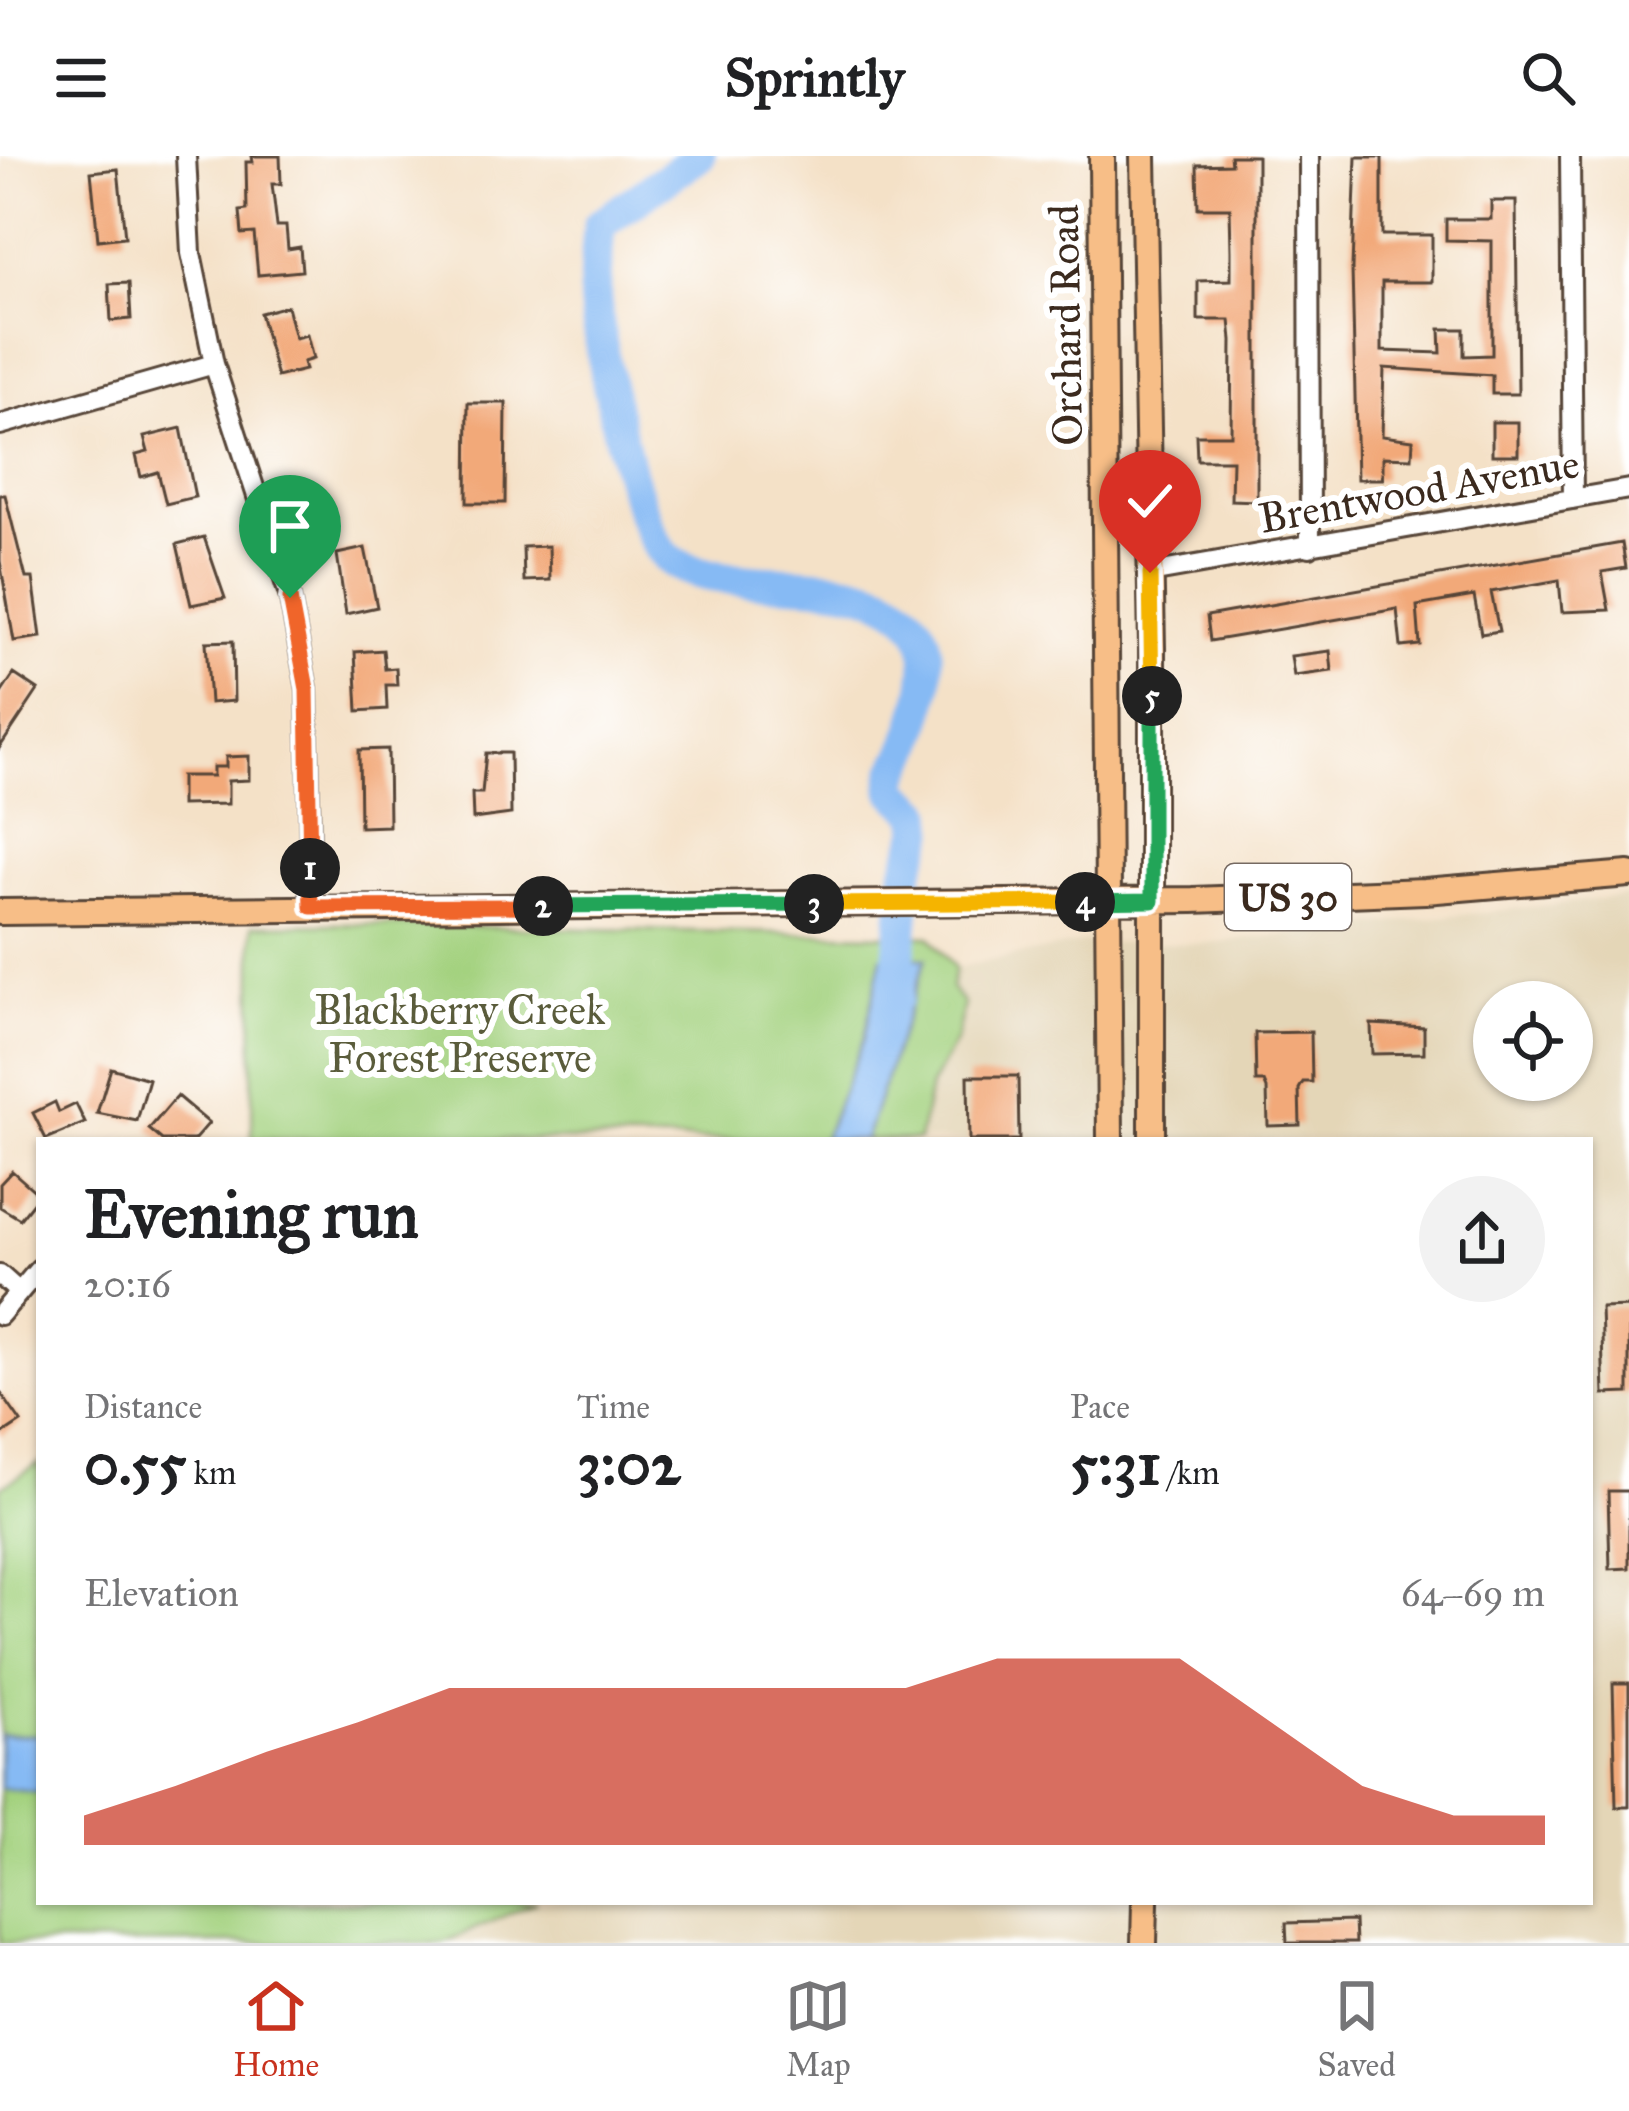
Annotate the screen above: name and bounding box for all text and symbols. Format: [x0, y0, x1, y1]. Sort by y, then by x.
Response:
icon: menu [48, 45, 114, 111]
text: Sprintly [724, 45, 905, 111]
icon: search [1515, 45, 1581, 111]
street label: Orchard Road [1038, 204, 1094, 446]
street label: Brentwood Avenue [1255, 437, 1583, 545]
pin [1099, 450, 1201, 573]
icon: check [1117, 468, 1183, 534]
pin [239, 475, 341, 598]
icon: arrive [257, 493, 323, 559]
pin: 5 [1122, 666, 1182, 726]
text: 5 [1144, 676, 1160, 716]
pin: 1 [280, 838, 340, 898]
text: 1 [303, 848, 317, 888]
road number: US 30 [1225, 864, 1351, 930]
pin: 4 [1055, 872, 1115, 932]
pin: 3 [784, 874, 844, 934]
pin: 2 [513, 876, 573, 936]
text: 4 [1076, 882, 1094, 922]
text: 3 [807, 884, 821, 924]
text: 2 [535, 886, 551, 926]
map controls [1473, 981, 1593, 1101]
button: locate [1473, 981, 1593, 1101]
park label: Blackberry Creek Forest Preserve [315, 984, 606, 1084]
text: Evening run [84, 1174, 419, 1255]
button: share [1419, 1176, 1545, 1302]
text: 20:16 [84, 1260, 171, 1308]
text: Distance [84, 1387, 202, 1427]
text: Time [577, 1387, 650, 1427]
text: Pace [1070, 1387, 1130, 1427]
text: 0.55 [84, 1427, 186, 1500]
text: 3:02 [577, 1427, 681, 1500]
text: 5:31 [1070, 1427, 1161, 1500]
text: km [186, 1453, 237, 1493]
text: /km [1161, 1453, 1220, 1493]
text: Elevation [84, 1569, 239, 1617]
text: 64–69 m [1401, 1569, 1545, 1617]
tab: Home [233, 1973, 319, 2085]
tab: Map [785, 1973, 851, 2085]
tab: Saved [1318, 1973, 1396, 2085]

